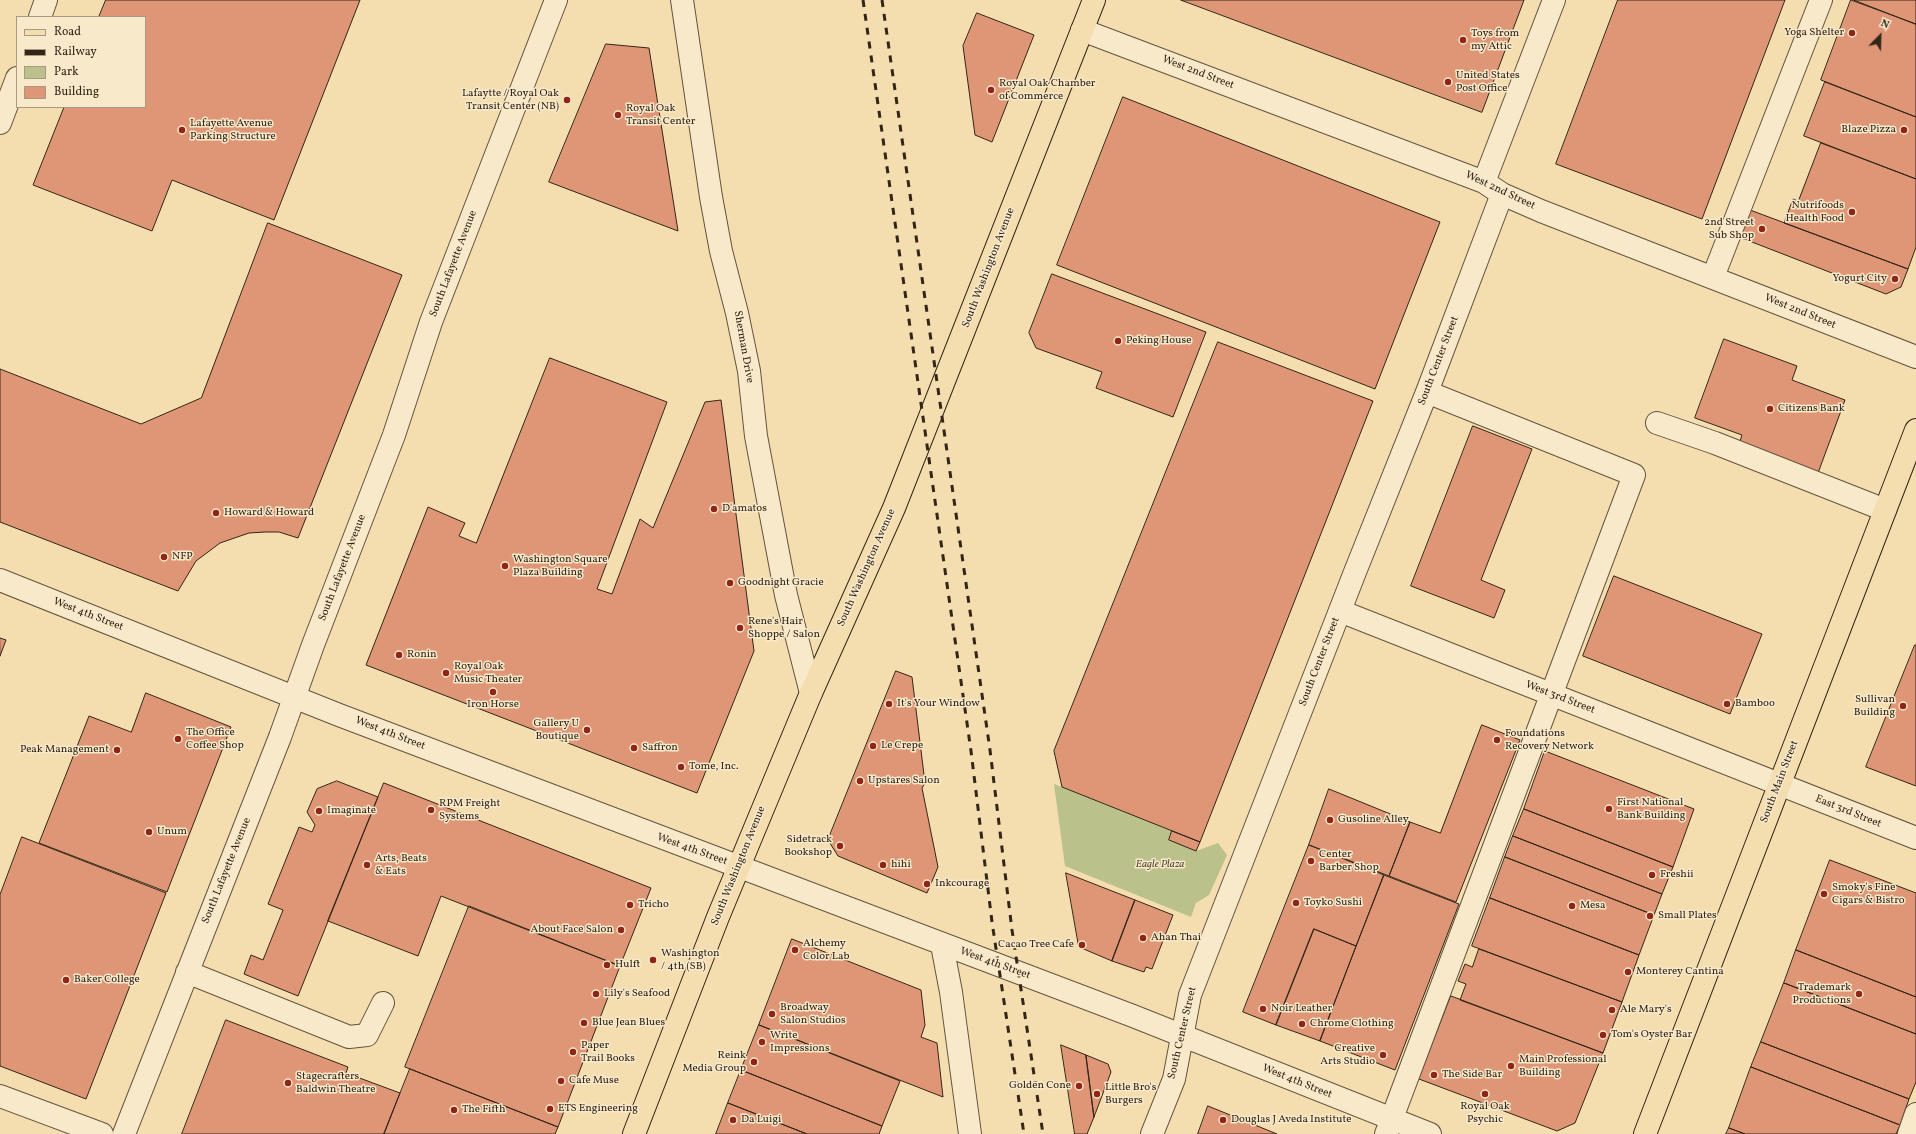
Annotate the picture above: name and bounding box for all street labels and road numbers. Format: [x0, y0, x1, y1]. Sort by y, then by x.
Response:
street label: West 2nd Street [1160, 53, 1236, 93]
street label: West 2nd Street [1463, 169, 1537, 213]
street label: South Washington Avenue [960, 206, 1018, 330]
street label: South Lafayette Avenue [428, 209, 480, 319]
street label: West 2nd Street [1762, 292, 1838, 332]
street label: Sherman Drive [730, 310, 756, 384]
street label: South Center Street [1416, 315, 1462, 407]
street label: South Washington Avenue [835, 507, 899, 629]
street label: South Lafayette Avenue [317, 513, 369, 623]
street label: West 4th Street [51, 596, 125, 634]
street label: South Center Street [1297, 616, 1343, 708]
street label: West 3rd Street [1523, 679, 1597, 717]
street label: West 4th Street [353, 715, 427, 753]
street label: South Main Street [1758, 739, 1802, 825]
street label: East 3rd Street [1813, 793, 1883, 831]
street label: South Washington Avenue [709, 804, 769, 928]
street label: South Lafayette Avenue [200, 816, 254, 926]
street label: West 4th Street [655, 831, 729, 869]
street label: West 4th Street [958, 945, 1032, 983]
street label: South Center Street [1166, 986, 1200, 1080]
street label: West 4th Street [1260, 1062, 1334, 1102]

